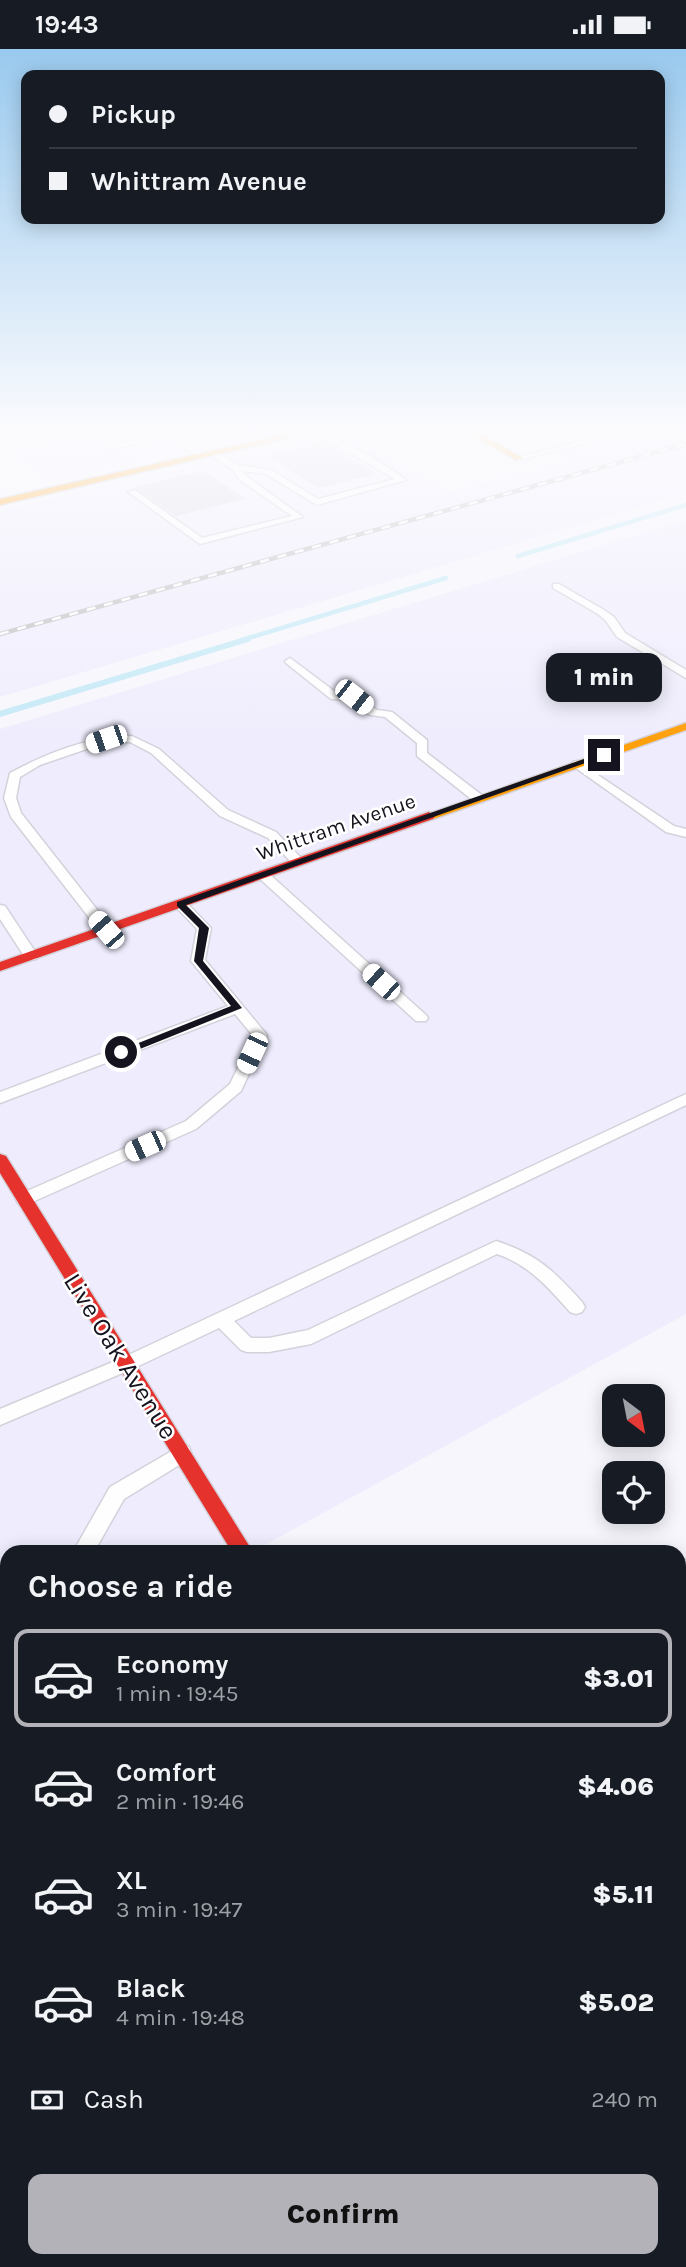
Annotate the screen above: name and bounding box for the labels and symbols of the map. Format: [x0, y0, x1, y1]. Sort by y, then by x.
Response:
callout: 1 min [546, 653, 662, 703]
car [331, 676, 378, 718]
car [83, 722, 130, 756]
route end [588, 739, 620, 771]
street label: Whittram Avenue [253, 789, 419, 865]
car [85, 907, 128, 953]
car [359, 960, 404, 1004]
car [234, 1030, 271, 1076]
route start [105, 1036, 137, 1068]
car [122, 1128, 169, 1164]
street label: Live Oak Avenue [57, 1267, 184, 1445]
north arrow [602, 1384, 665, 1447]

